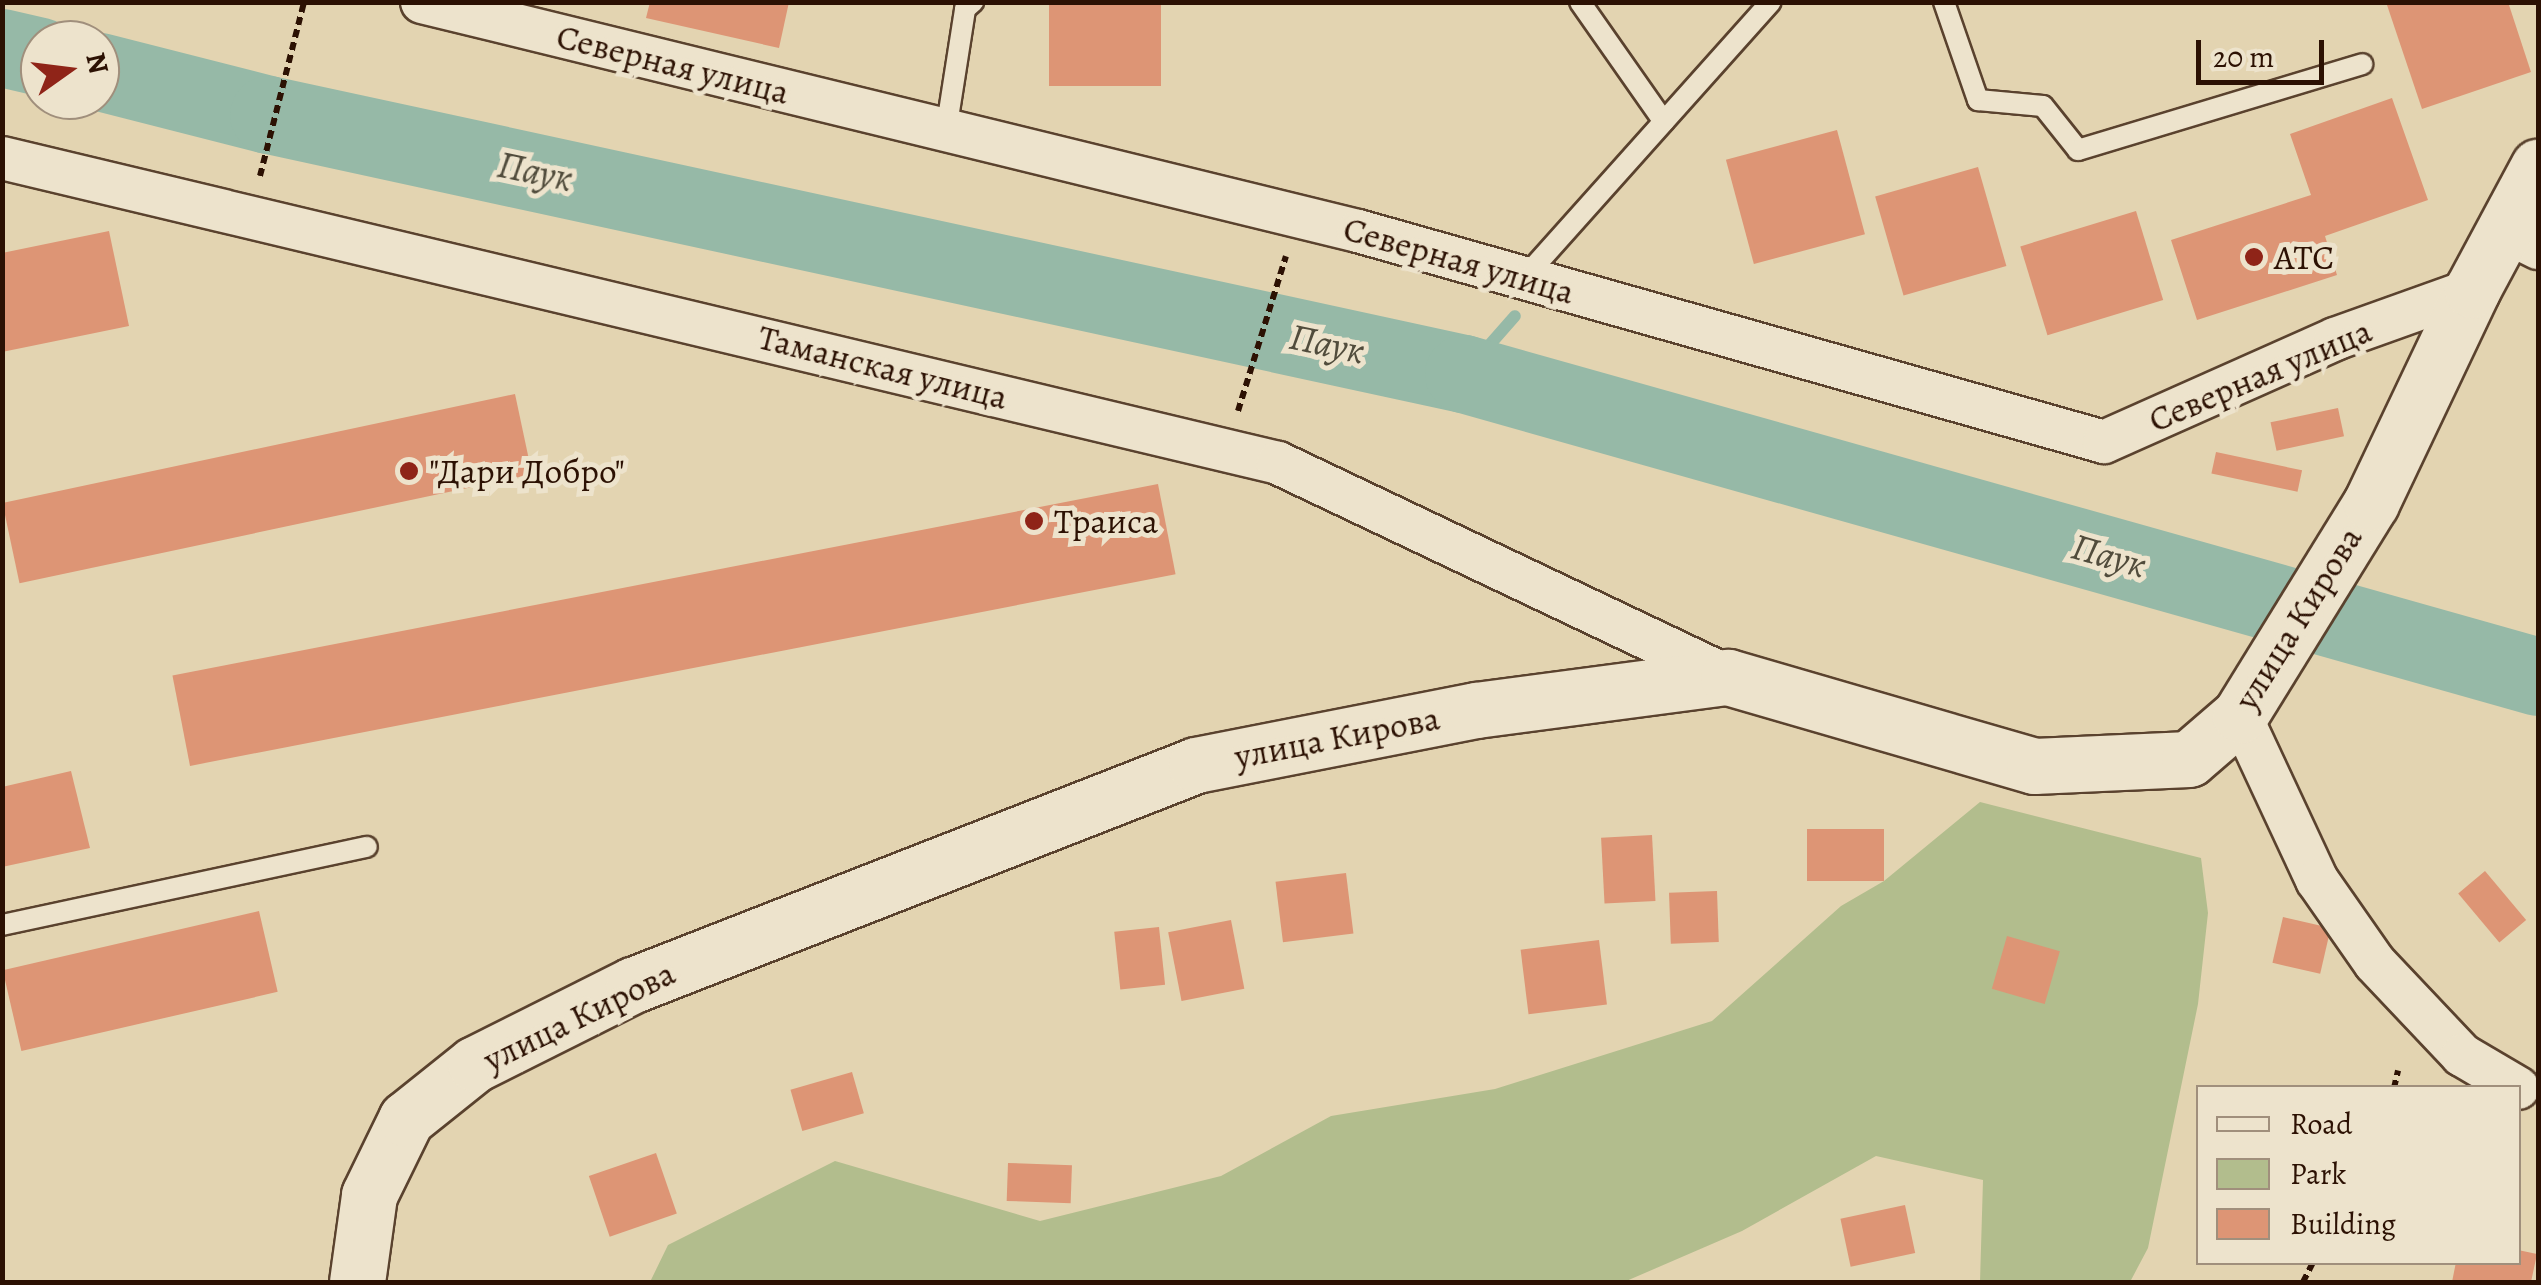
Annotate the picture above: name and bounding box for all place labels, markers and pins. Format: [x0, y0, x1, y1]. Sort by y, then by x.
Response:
place label: АТС [2274, 236, 2334, 278]
marker: АТС [2243, 246, 2265, 268]
place label: "Дари Добро" [429, 450, 625, 492]
marker: "Дари Добро" [398, 460, 420, 482]
place label: Траиса [1054, 500, 1158, 542]
marker: Траиса [1023, 510, 1045, 532]

